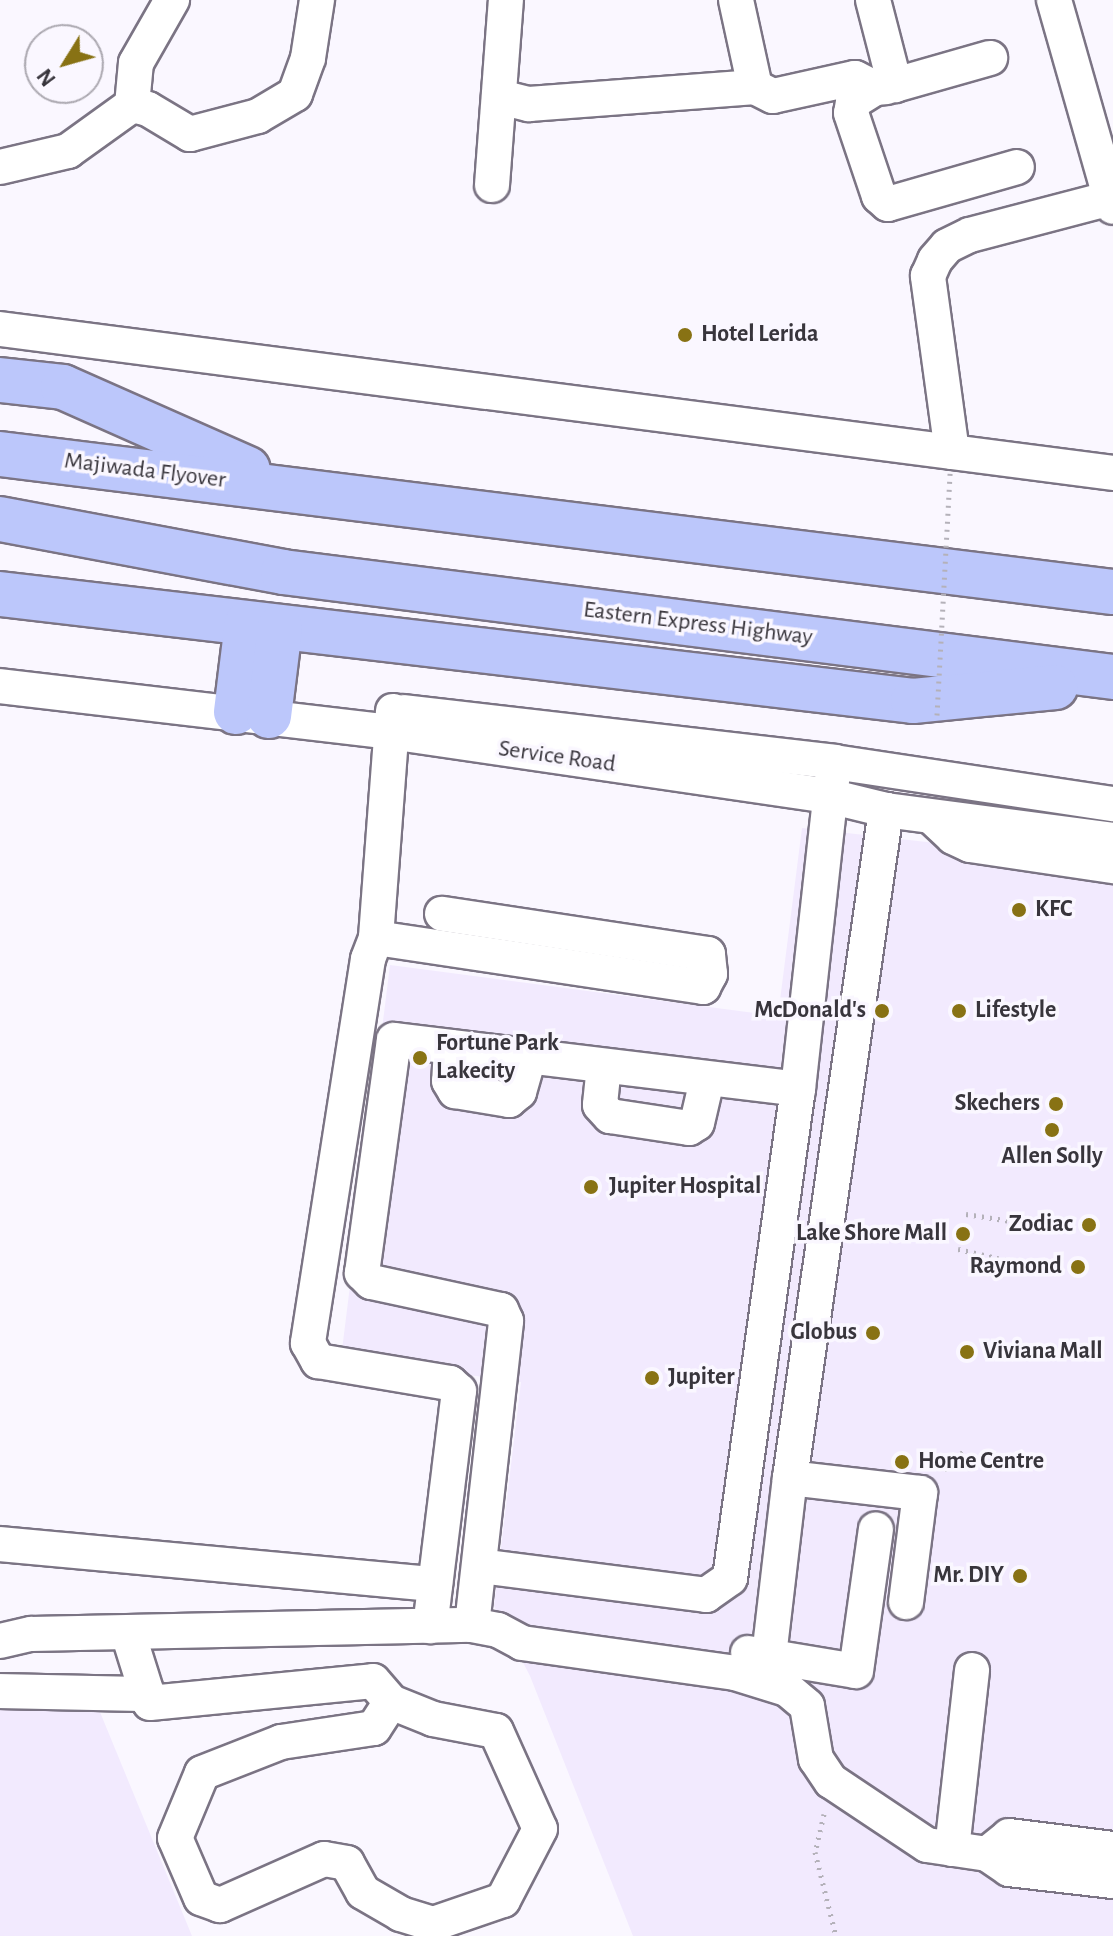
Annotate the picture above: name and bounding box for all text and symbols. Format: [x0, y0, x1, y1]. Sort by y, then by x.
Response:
north arrow [24, 24, 104, 104]
text: N [33, 65, 60, 90]
place label: Hotel Lerida [701, 321, 819, 349]
marker: Hotel Lerida [676, 326, 694, 344]
street label: Majiwada Flyover [63, 447, 227, 495]
street label: Eastern Express Highway [582, 596, 814, 652]
street label: Service Road [497, 735, 617, 779]
place label: KFC [1035, 896, 1072, 924]
marker: KFC [1010, 901, 1028, 919]
place label: McDonald's [754, 997, 866, 1025]
place label: Lifestyle [975, 997, 1056, 1025]
marker: McDonald's [873, 1002, 891, 1020]
marker: Lifestyle [950, 1002, 968, 1020]
place label: Fortune Park Lakecity [436, 1030, 559, 1086]
marker: Fortune Park Lakecity [411, 1049, 429, 1067]
place label: Skechers [955, 1090, 1040, 1118]
marker: Skechers [1047, 1095, 1065, 1113]
marker: Allen Solly [1043, 1121, 1061, 1139]
place label: Allen Solly [1001, 1143, 1103, 1171]
place label: Jupiter Hospital [609, 1173, 761, 1201]
marker: Jupiter Hospital [580, 1176, 602, 1198]
place label: Zodiac [1009, 1211, 1073, 1239]
marker: Zodiac [1080, 1216, 1098, 1234]
place label: Lake Shore Mall [796, 1220, 947, 1248]
marker: Lake Shore Mall [954, 1225, 972, 1243]
place label: Raymond [970, 1253, 1062, 1281]
marker: Raymond [1069, 1258, 1087, 1276]
place label: Globus [790, 1319, 857, 1347]
marker: Globus [864, 1324, 882, 1342]
place label: Viviana Mall [983, 1338, 1103, 1366]
marker: Viviana Mall [958, 1343, 976, 1361]
place label: Jupiter [668, 1364, 735, 1392]
marker: Jupiter [643, 1369, 661, 1387]
place label: Home Centre [918, 1448, 1044, 1476]
marker: Home Centre [893, 1453, 911, 1471]
place label: Mr. DIY [933, 1562, 1004, 1590]
marker: Mr. DIY [1011, 1567, 1029, 1585]

